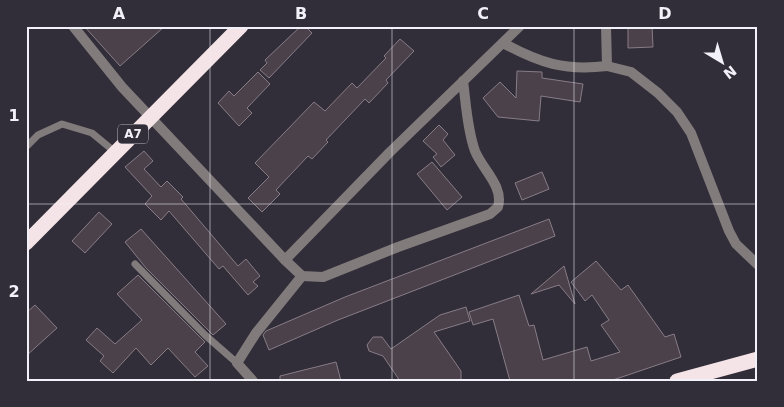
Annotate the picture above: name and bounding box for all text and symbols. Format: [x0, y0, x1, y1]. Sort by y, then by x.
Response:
text: A [113, 4, 126, 23]
text: B [295, 4, 307, 23]
text: C [477, 4, 489, 23]
text: D [658, 4, 672, 23]
north arrow [696, 38, 746, 88]
text: N [720, 62, 740, 82]
text: 1 [8, 106, 20, 125]
road number: A7 [118, 125, 148, 144]
text: 2 [8, 282, 20, 301]

